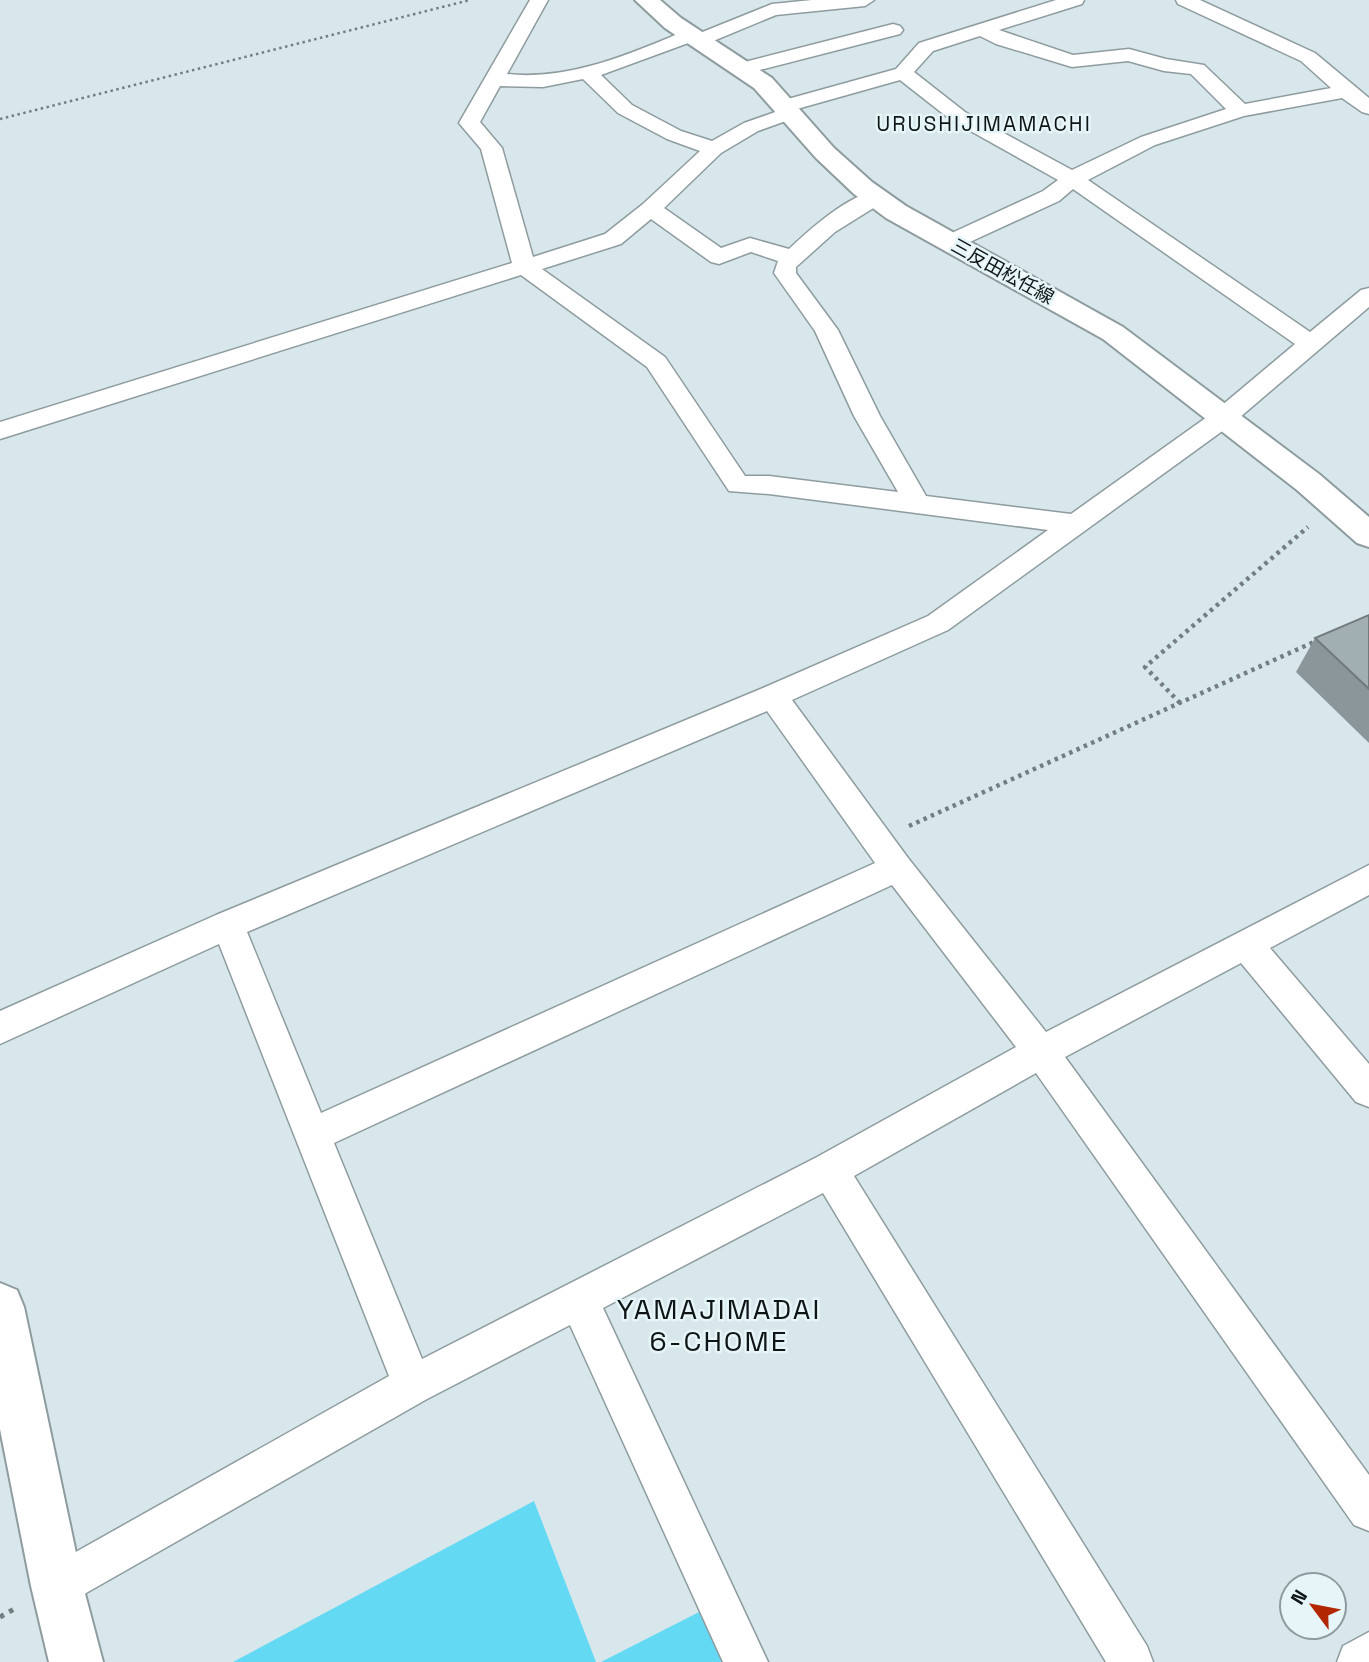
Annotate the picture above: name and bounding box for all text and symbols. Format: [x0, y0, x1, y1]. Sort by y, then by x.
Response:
district label: URUSHIJIMAMACHI [876, 110, 1092, 137]
street label: 三反田松任線 [947, 233, 1059, 310]
district label: YAMAJIMADAI 6-CHOME [617, 1291, 821, 1359]
north arrow [1278, 1571, 1348, 1641]
text: N [1285, 1585, 1313, 1609]

